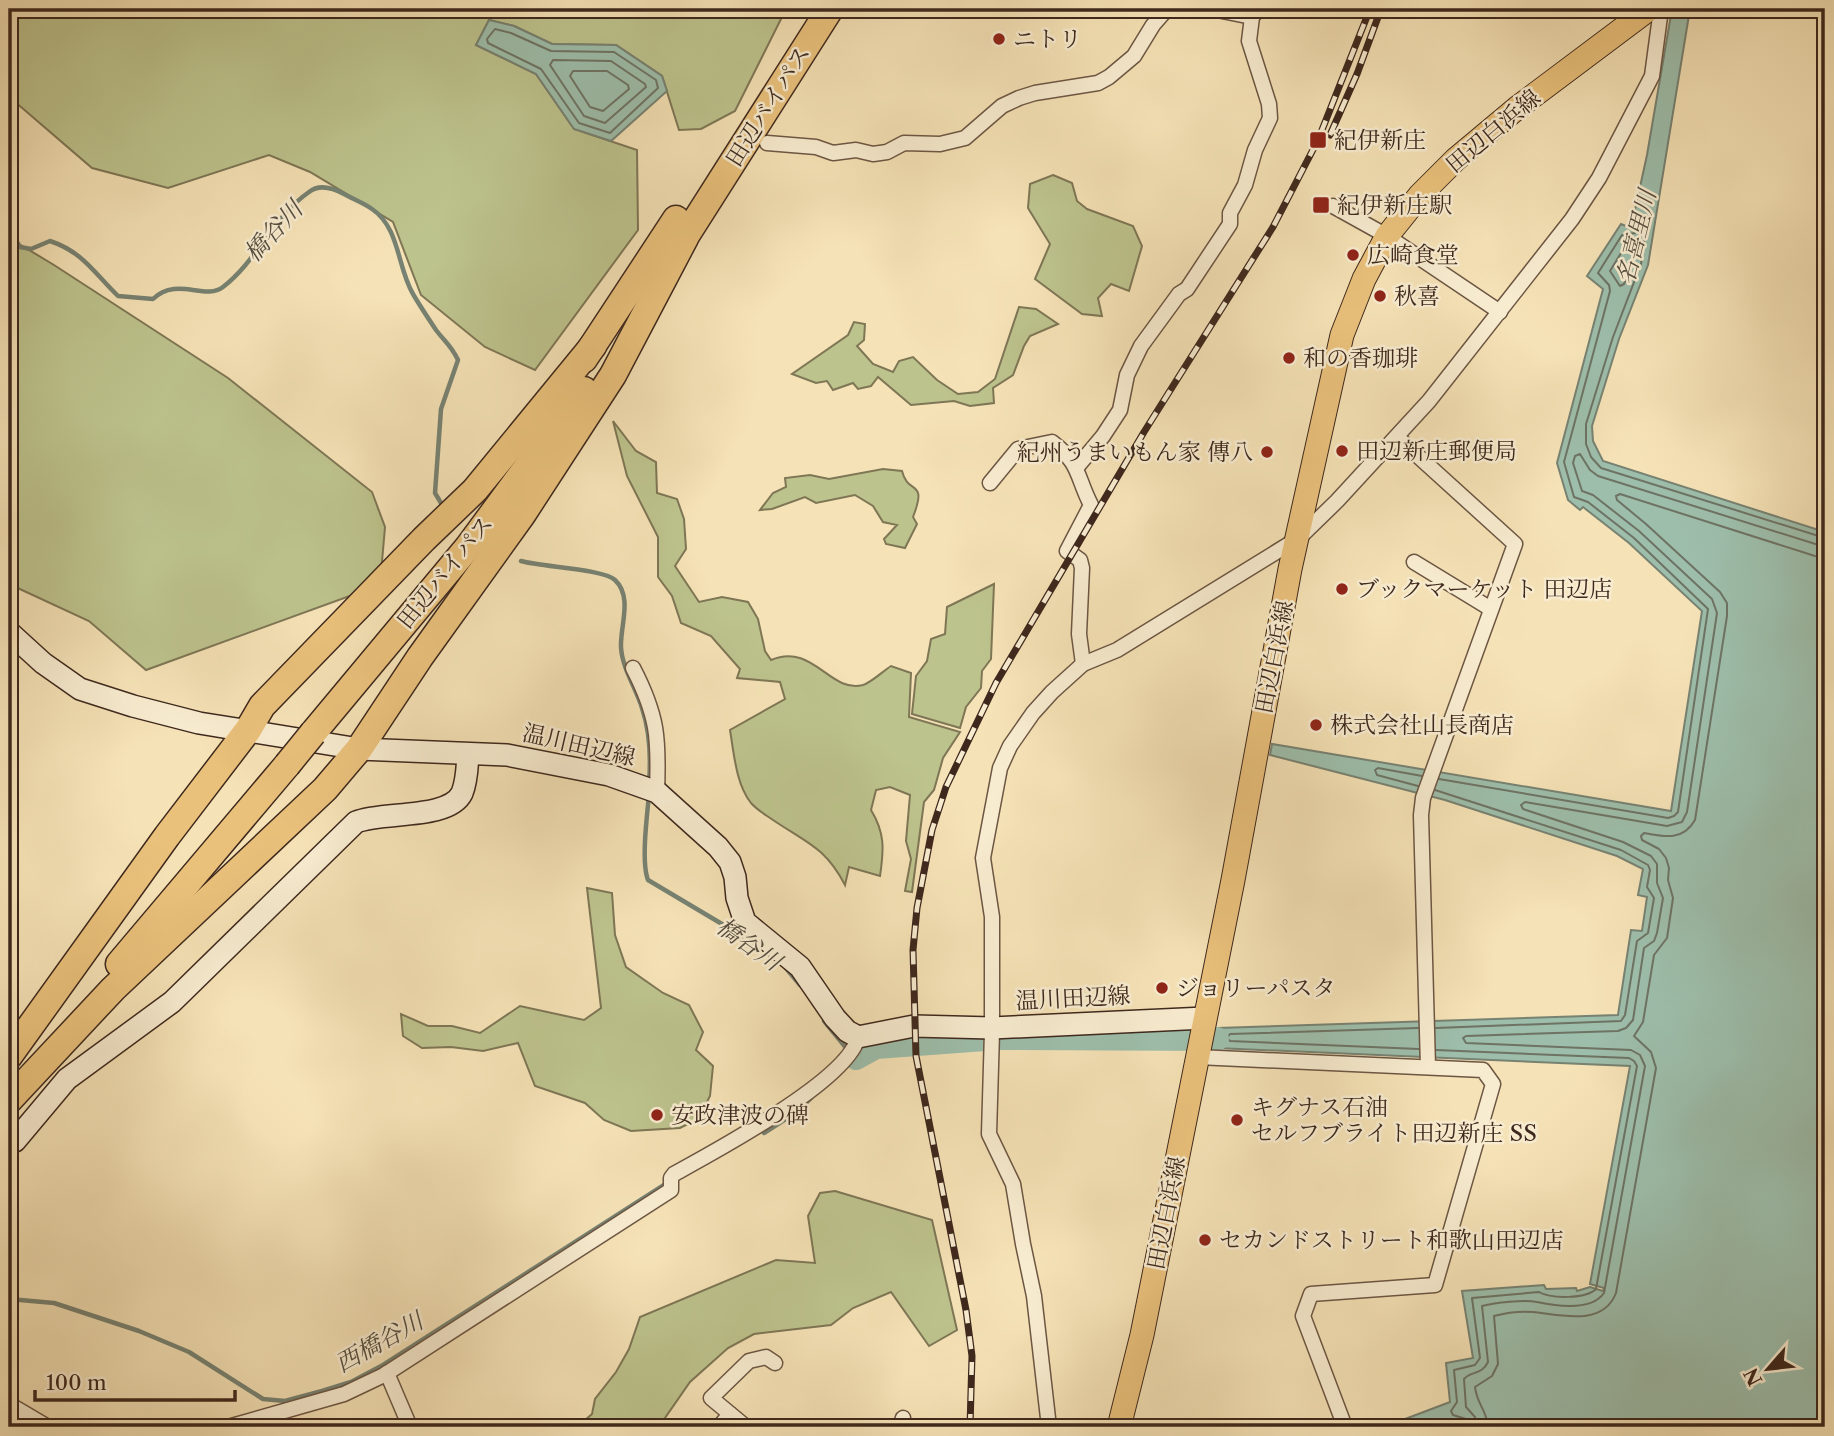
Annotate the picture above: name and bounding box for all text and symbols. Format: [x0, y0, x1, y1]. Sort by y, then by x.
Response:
place label: ニトリ [1013, 25, 1082, 53]
marker: ニトリ [991, 31, 1007, 47]
street label: 田辺バイパス [720, 40, 816, 172]
street label: 田辺白浜線 [1440, 83, 1546, 179]
place label: 紀伊新庄 [1334, 126, 1426, 154]
marker: 紀伊新庄 [1308, 130, 1328, 150]
water label: 名喜里川 [1610, 184, 1662, 287]
place label: 紀伊新庄駅 [1337, 191, 1452, 219]
water label: 橋谷川 [238, 193, 310, 267]
marker: 紀伊新庄駅 [1311, 195, 1331, 215]
place label: 広崎食堂 [1367, 241, 1459, 269]
marker: 広崎食堂 [1345, 247, 1361, 263]
place label: 秋喜 [1394, 282, 1440, 310]
marker: 秋喜 [1372, 288, 1388, 304]
place label: 和の香珈琲 [1303, 344, 1418, 372]
marker: 和の香珈琲 [1281, 350, 1297, 366]
place label: 田辺新庄郵便局 [1356, 437, 1517, 465]
place label: 紀州うまいもん家 傳八 [1017, 438, 1253, 466]
marker: 田辺新庄郵便局 [1334, 443, 1350, 459]
marker: 紀州うまいもん家 傳八 [1259, 444, 1275, 460]
street label: 田辺バイパス [391, 510, 499, 634]
place label: ブックマーケット 田辺店 [1356, 575, 1612, 603]
marker: ブックマーケット 田辺店 [1334, 581, 1350, 597]
street label: 田辺白浜線 [1249, 598, 1299, 716]
place label: 株式会社山長商店 [1330, 711, 1514, 739]
marker: 株式会社山長商店 [1308, 717, 1324, 733]
street label: 温川田辺線 [520, 718, 638, 772]
water label: 橋谷川 [711, 911, 789, 978]
place label: ジョリーパスタ [1176, 974, 1335, 1002]
marker: ジョリーパスタ [1154, 980, 1170, 996]
street label: 温川田辺線 [1015, 981, 1131, 1015]
place label: キグナス石油 セルフブライト田辺新庄 SS [1251, 1093, 1537, 1147]
place label: 安政津波の碑 [671, 1101, 809, 1129]
marker: 安政津波の碑 [649, 1107, 665, 1123]
marker: キグナス石油 セルフブライト田辺新庄 SS [1229, 1112, 1245, 1128]
street label: 田辺白浜線 [1141, 1154, 1191, 1272]
place label: セカンドストリート和歌山田辺店 [1219, 1226, 1564, 1254]
marker: セカンドストリート和歌山田辺店 [1197, 1232, 1213, 1248]
water label: 西橋谷川 [330, 1305, 431, 1378]
north arrow [1732, 1334, 1802, 1404]
scale bar [35, 1359, 234, 1403]
text: N [1739, 1364, 1767, 1389]
text: 100 m [46, 1370, 107, 1395]

